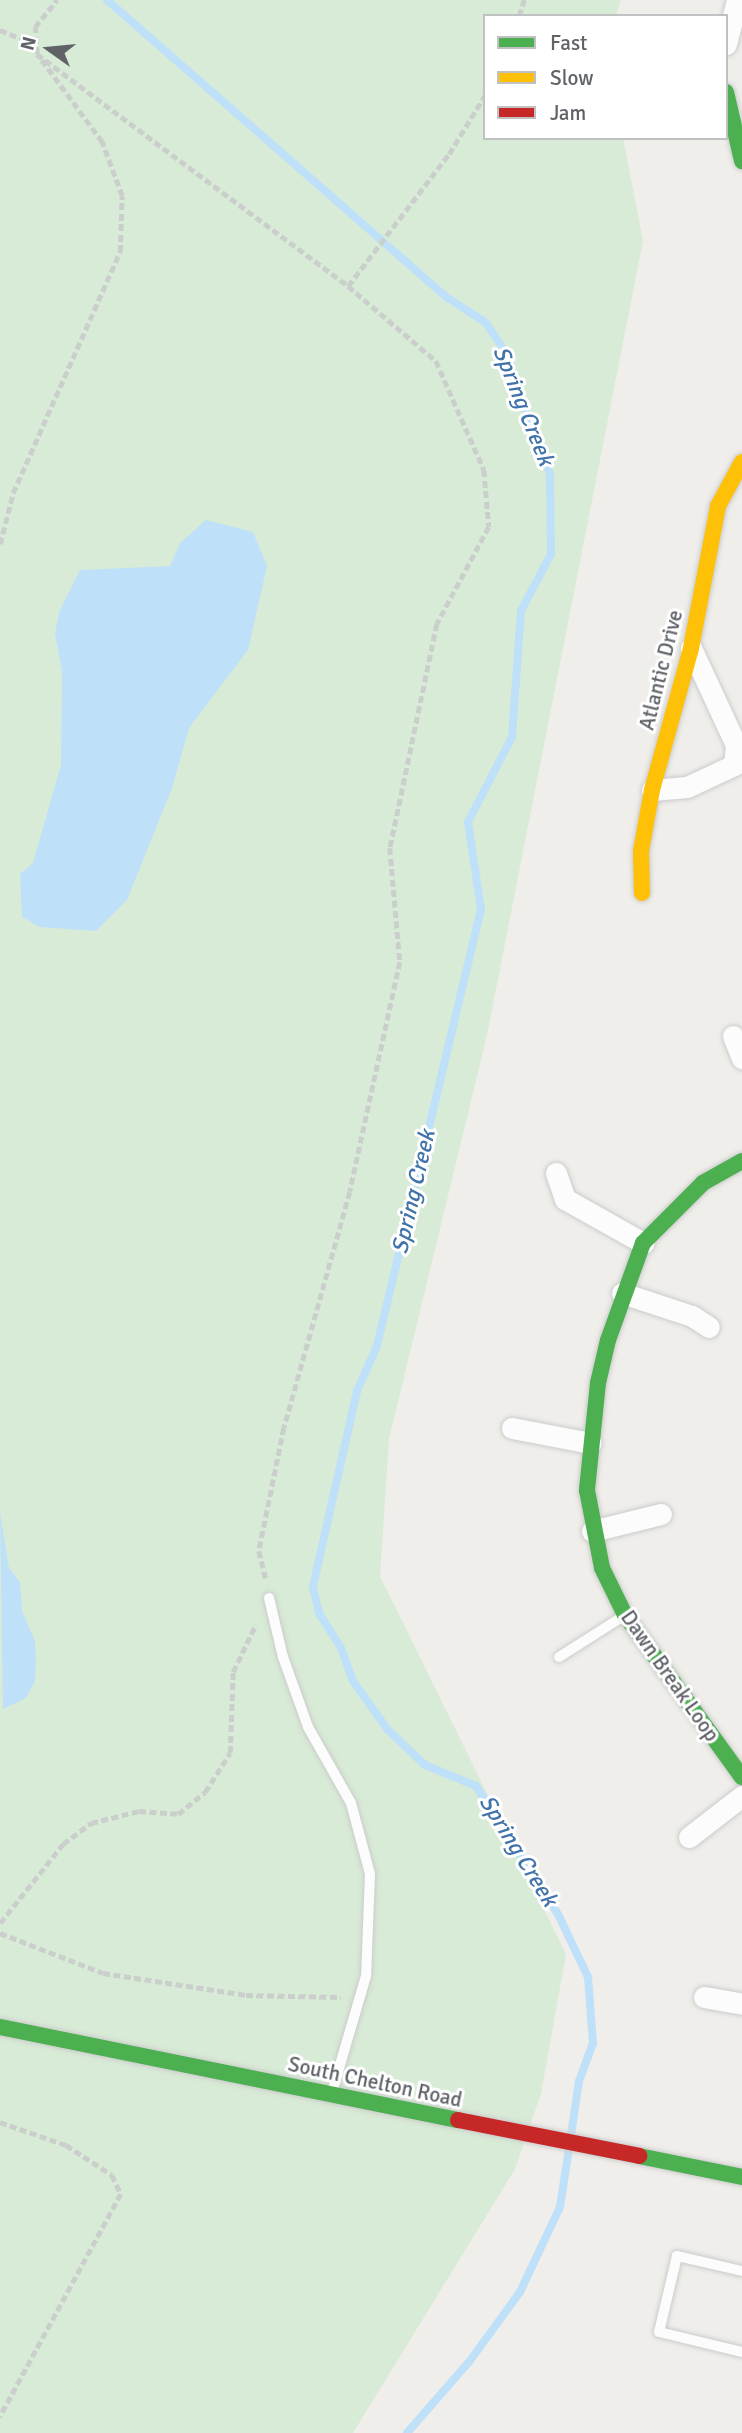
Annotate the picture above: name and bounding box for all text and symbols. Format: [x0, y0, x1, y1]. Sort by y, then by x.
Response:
north arrow [14, 14, 84, 84]
legend [483, 14, 728, 140]
text: Fast [550, 30, 587, 56]
text: N [15, 34, 42, 53]
text: Slow [550, 65, 594, 91]
text: Jam [550, 100, 586, 126]
water label: Spring Creek [487, 342, 559, 470]
street label: Atlantic Drive [634, 607, 688, 733]
water label: Spring Creek [386, 1127, 442, 1257]
street label: Dawn Break Loop [615, 1605, 725, 1747]
water label: Spring Creek [473, 1790, 563, 1912]
street label: South Chelton Road [286, 2051, 464, 2113]

